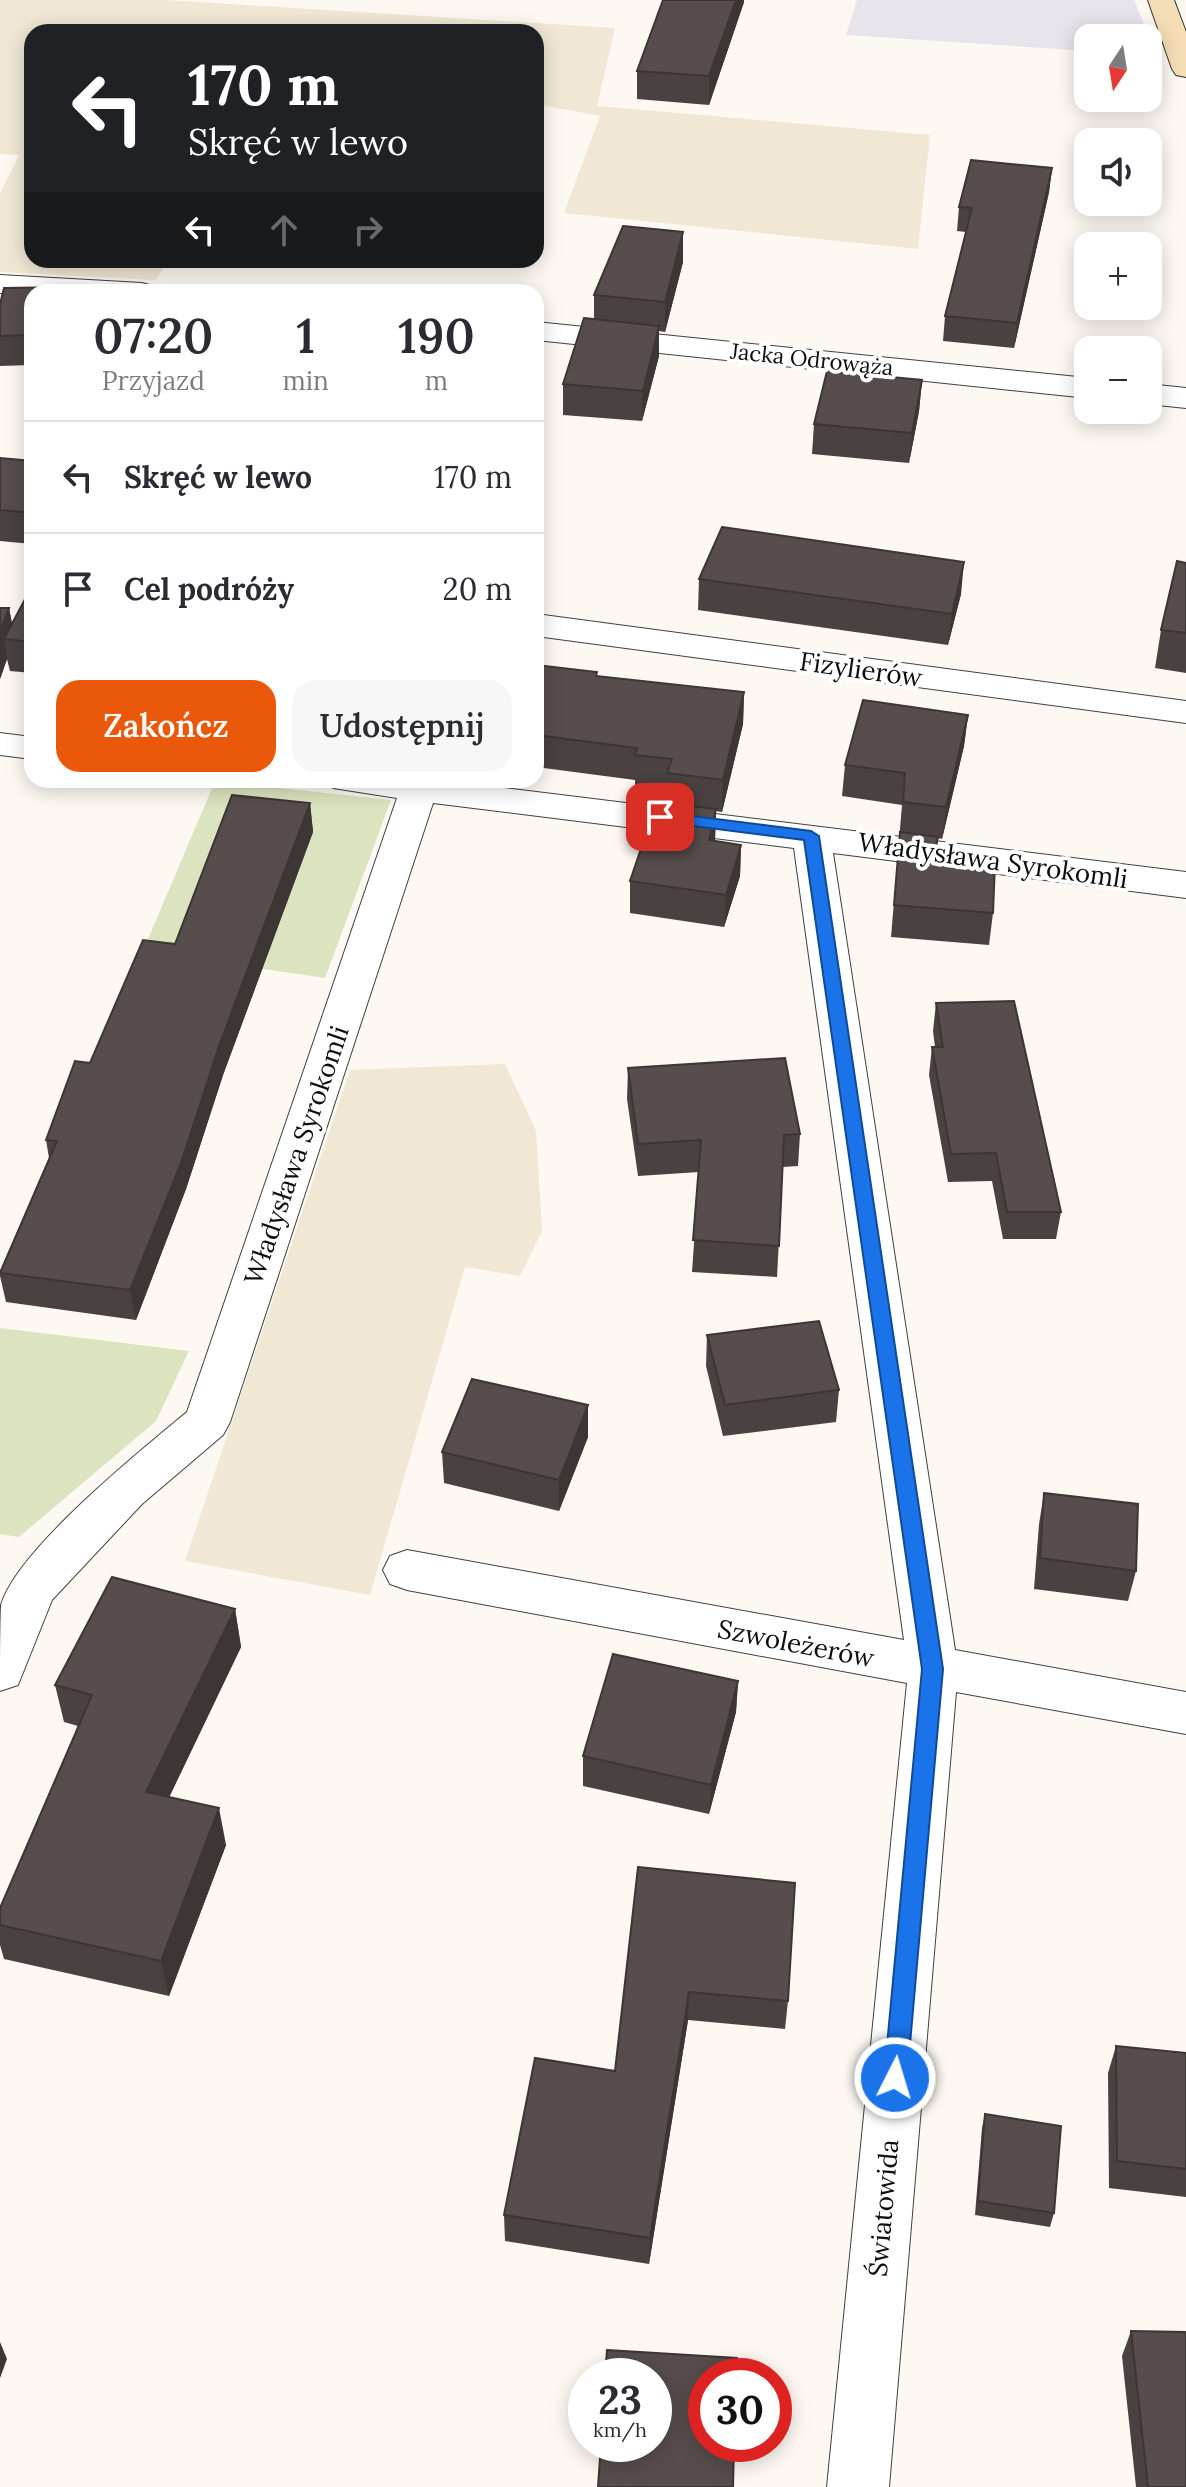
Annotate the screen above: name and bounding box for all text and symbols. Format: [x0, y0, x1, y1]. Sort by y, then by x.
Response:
north arrow [1074, 24, 1162, 112]
map controls [1074, 24, 1162, 424]
text: 170 m [188, 49, 339, 120]
icon: left [56, 56, 160, 160]
text: Skręć w lewo [188, 119, 408, 165]
button: sound [1074, 128, 1162, 216]
icon: left [178, 208, 222, 252]
icon: ahead [262, 208, 306, 252]
icon: right [346, 208, 390, 252]
button: + [1074, 232, 1162, 320]
text: 07:20 [93, 305, 213, 366]
text: 1 [296, 305, 315, 366]
text: 190 [398, 305, 475, 366]
street label: Jacka Odrowąża [728, 336, 895, 381]
button: − [1074, 336, 1162, 424]
text: Przyjazd [102, 364, 205, 397]
text: min [283, 364, 329, 397]
text: m [425, 364, 448, 397]
icon: left [56, 455, 100, 499]
text: Skręć w lewo [124, 458, 312, 496]
text: 170 m [434, 458, 512, 496]
icon: arrive [56, 567, 100, 611]
text: Cel podróży [124, 570, 294, 608]
text: 20 m [443, 570, 512, 608]
street label: Fizylierów [797, 644, 925, 694]
button: Zakończ [56, 680, 276, 772]
button: Udostępnij [292, 680, 512, 772]
pin [626, 783, 694, 851]
icon: arrive [638, 795, 682, 839]
street label: Władysława Syrokomli [856, 825, 1130, 895]
street label: Władysława Syrokomli [236, 1021, 356, 1289]
street label: Szwoleżerów [715, 1612, 877, 1674]
position arrow [853, 2036, 937, 2120]
street label: Światowida [861, 2138, 905, 2278]
speed limit sign: 30 [688, 2358, 792, 2462]
text: 23 [598, 2374, 642, 2425]
text: km/h [593, 2417, 647, 2442]

